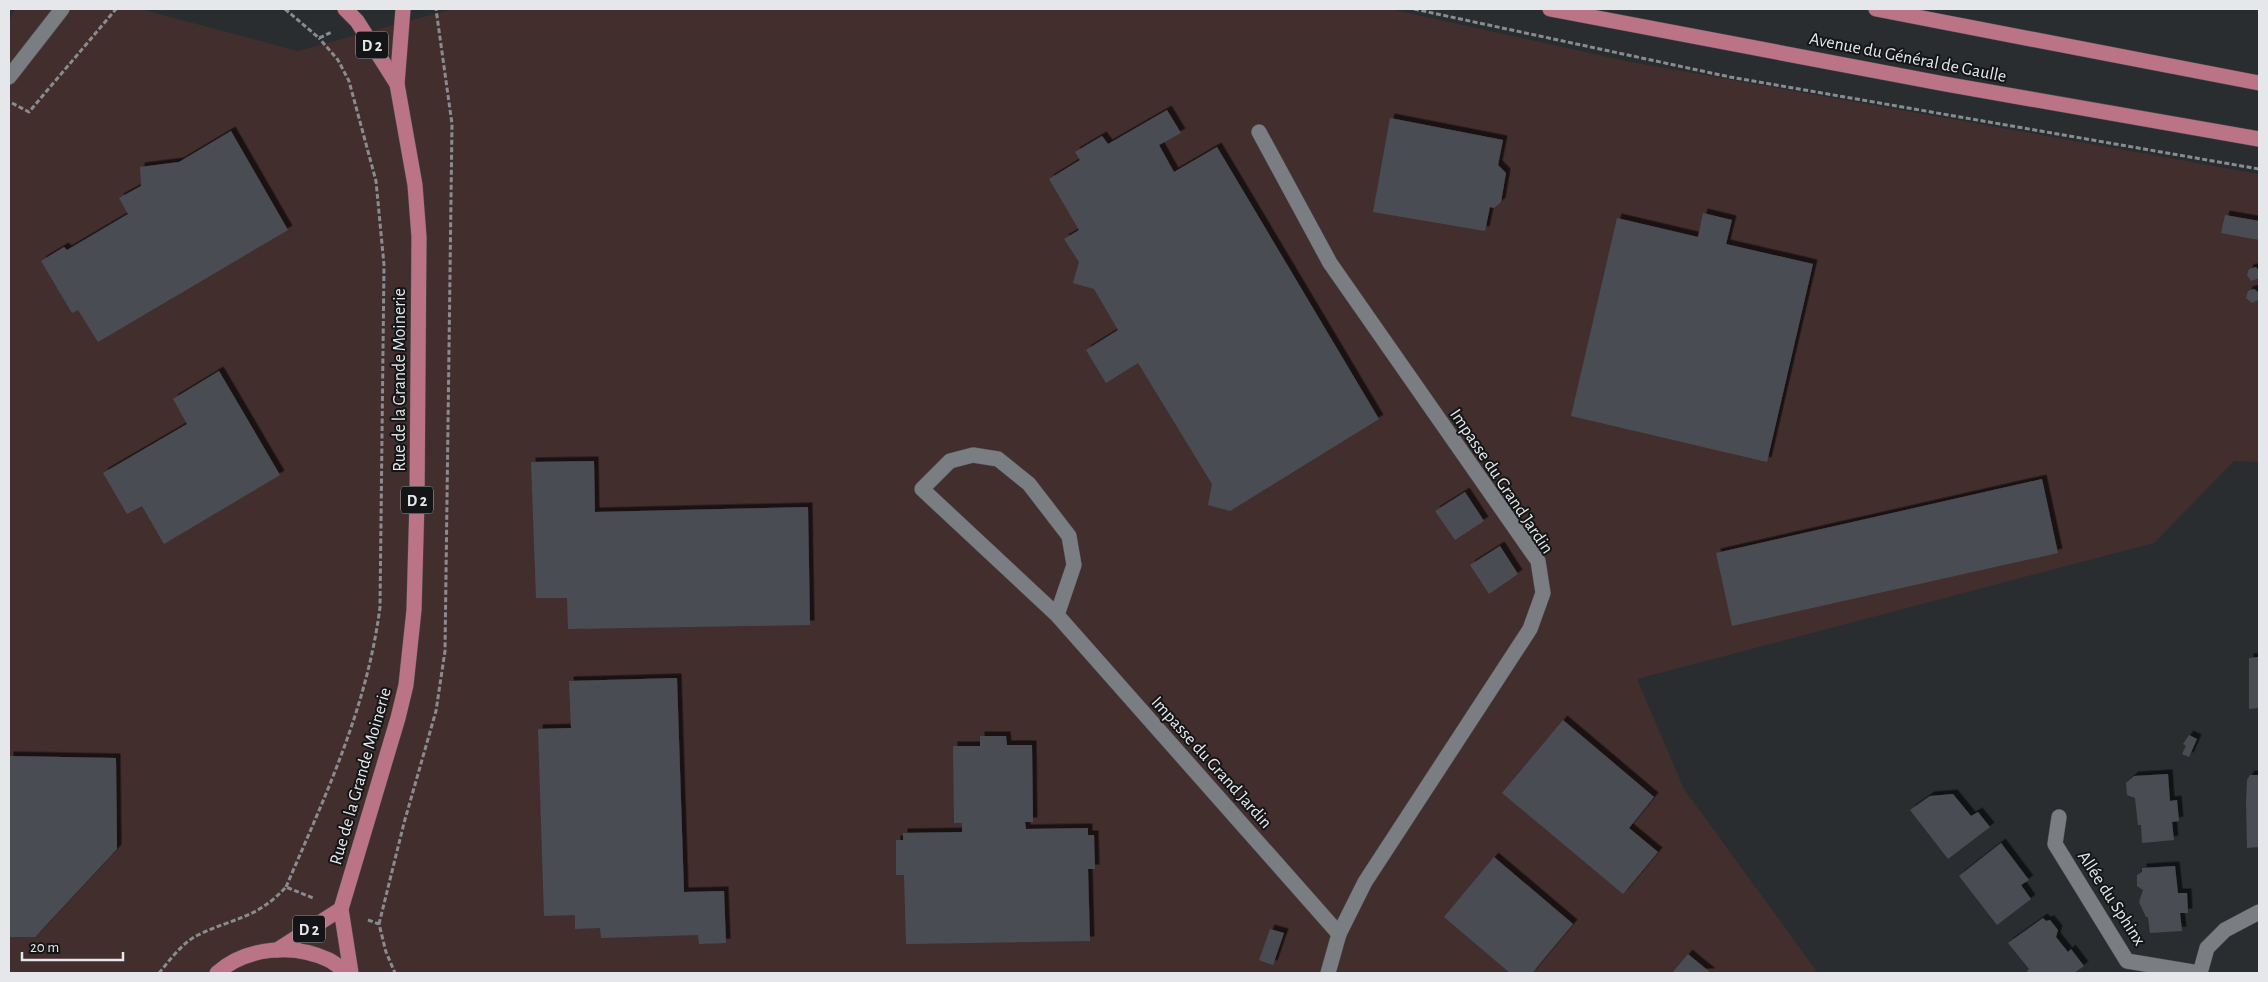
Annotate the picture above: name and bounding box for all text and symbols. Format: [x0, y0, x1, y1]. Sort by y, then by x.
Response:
street label: Avenue du Général de Gaulle [1808, 30, 2008, 86]
road number: D 2 [356, 32, 388, 58]
street label: Rue de la Grande Moinerie [391, 288, 409, 472]
street label: Impasse du Grand Jardin [1446, 406, 1556, 557]
road number: D 2 [401, 486, 433, 514]
street label: Rue de la Grande Moinerie [327, 686, 395, 867]
street label: Impasse du Grand Jardin [1148, 693, 1275, 832]
street label: Allée du Sphinx [2074, 848, 2148, 949]
road number: D 2 [293, 916, 325, 942]
scale bar [22, 930, 124, 962]
text: 20 m [30, 940, 59, 955]

